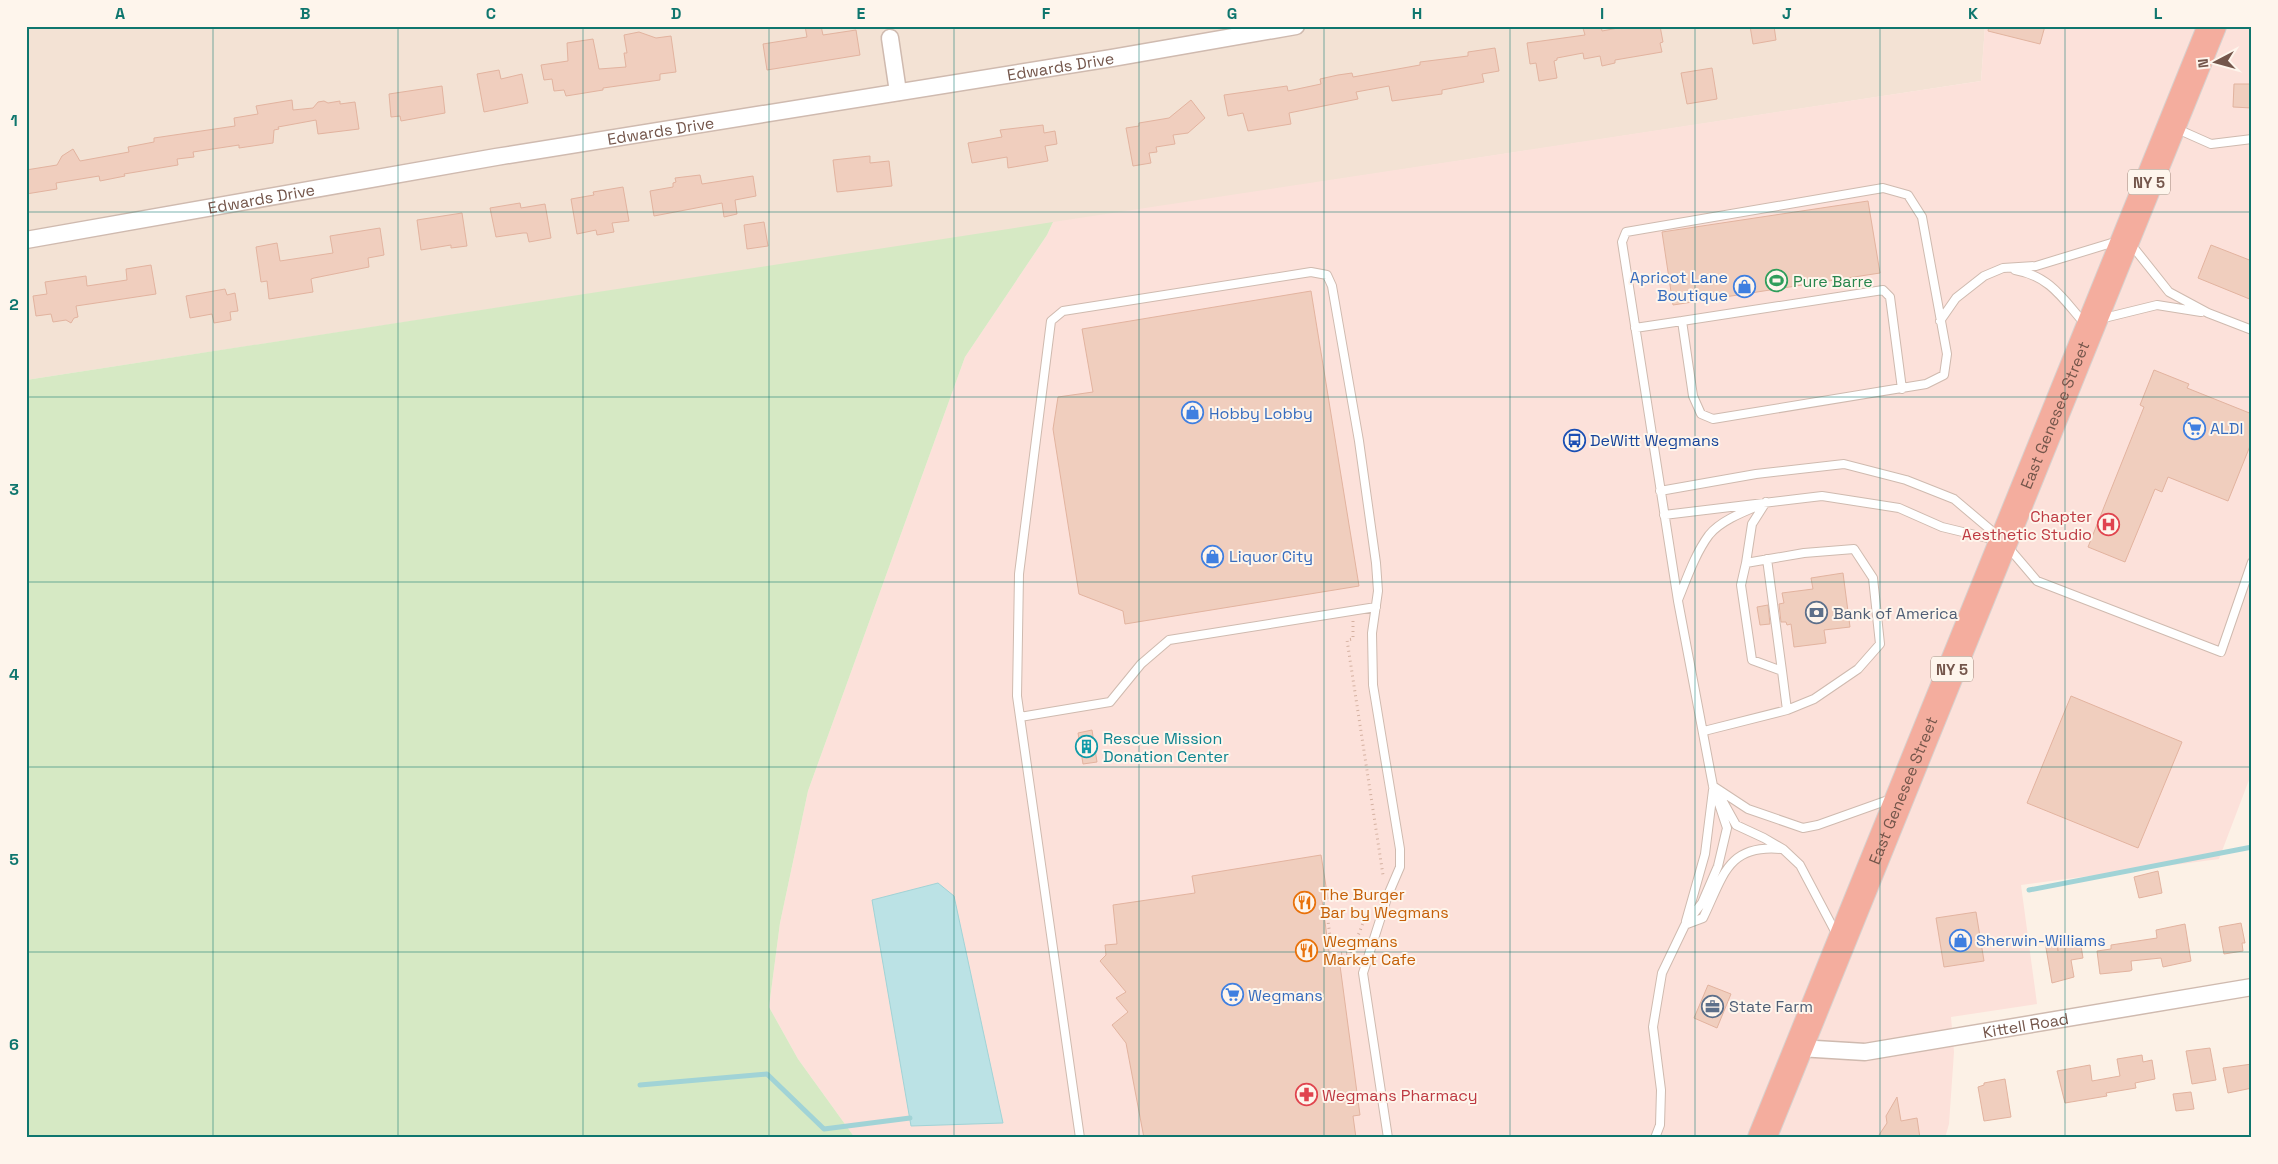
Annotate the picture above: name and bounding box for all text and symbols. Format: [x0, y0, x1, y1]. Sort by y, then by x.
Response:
text: A [115, 3, 125, 24]
text: B [300, 3, 310, 24]
text: C [486, 3, 496, 24]
text: D [671, 3, 681, 24]
text: E [857, 3, 866, 24]
text: F [1042, 3, 1051, 24]
text: G [1227, 3, 1237, 24]
text: H [1412, 3, 1422, 24]
text: I [1600, 3, 1604, 24]
text: J [1782, 3, 1792, 24]
text: K [1968, 3, 1978, 24]
text: L [2154, 3, 2163, 24]
north arrow [2190, 38, 2240, 88]
street label: Edwards Drive [1005, 47, 1116, 85]
text: N [2194, 58, 2213, 69]
text: 1 [10, 110, 18, 131]
street label: Edwards Drive [606, 112, 716, 149]
road number: NY 5 [2128, 170, 2170, 194]
street label: Edwards Drive [206, 179, 316, 218]
place label: Apricot Lane Boutique [1630, 267, 1728, 306]
sports icon: Pure Barre [1765, 269, 1789, 293]
place label: Pure Barre [1793, 271, 1873, 292]
shop icon: Apricot Lane Boutique [1732, 274, 1756, 298]
text: 2 [9, 294, 19, 315]
street label: East Genesee Street [2015, 338, 2094, 492]
shop icon: Hobby Lobby [1181, 401, 1205, 425]
place label: Hobby Lobby [1209, 403, 1313, 424]
supermarket icon: ALDI [2182, 416, 2206, 440]
place label: ALDI [2210, 418, 2243, 439]
bus stop icon: DeWitt Wegmans [1562, 428, 1586, 452]
place label: DeWitt Wegmans [1590, 430, 1719, 451]
text: 3 [9, 479, 19, 500]
place label: Chapter Aesthetic Studio [1962, 506, 2092, 545]
hospital icon: Chapter Aesthetic Studio [2096, 513, 2120, 537]
shop icon: Liquor City [1201, 544, 1225, 568]
place label: Liquor City [1229, 546, 1313, 567]
bank icon: Bank of America [1805, 601, 1829, 625]
place label: Bank of America [1833, 603, 1958, 624]
road number: NY 5 [1931, 656, 1973, 682]
text: 4 [9, 664, 19, 685]
street label: East Genesee Street [1863, 713, 1942, 867]
place label: Rescue Mission Donation Center [1103, 728, 1229, 767]
building icon: Rescue Mission Donation Center [1075, 735, 1099, 759]
text: 5 [9, 849, 19, 870]
place label: The Burger Bar by Wegmans [1320, 884, 1449, 923]
restaurant icon: The Burger Bar by Wegmans [1292, 891, 1316, 915]
shop icon: Sherwin-Williams [1948, 928, 1972, 952]
place label: Sherwin-Williams [1976, 930, 2106, 951]
place label: Wegmans Market Cafe [1323, 931, 1416, 970]
restaurant icon: Wegmans Market Cafe [1295, 938, 1319, 962]
supermarket icon: Wegmans [1220, 983, 1244, 1007]
place label: Wegmans [1248, 985, 1323, 1006]
office icon: State Farm [1701, 994, 1725, 1018]
place label: State Farm [1729, 996, 1813, 1017]
street label: Kittell Road [1981, 1007, 2070, 1043]
text: 6 [9, 1034, 19, 1055]
pharmacy icon: Wegmans Pharmacy [1294, 1083, 1318, 1107]
place label: Wegmans Pharmacy [1322, 1085, 1478, 1106]

